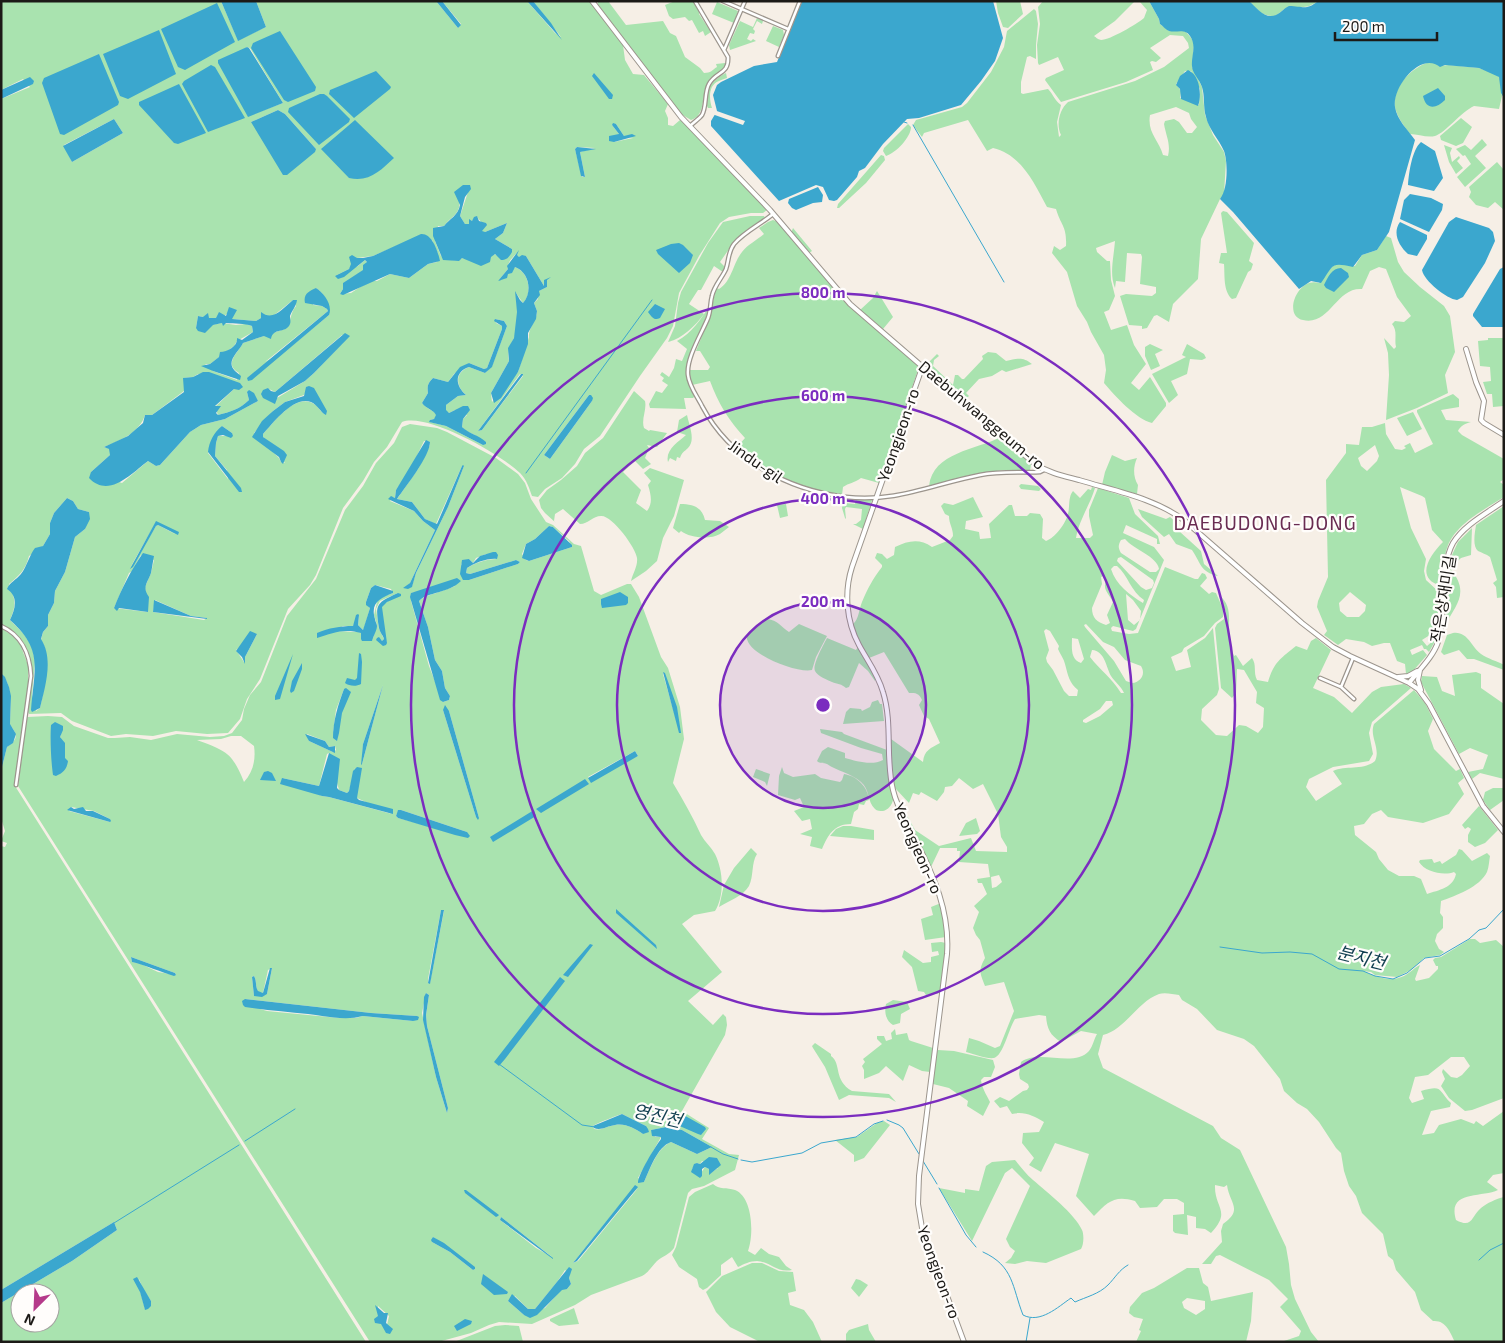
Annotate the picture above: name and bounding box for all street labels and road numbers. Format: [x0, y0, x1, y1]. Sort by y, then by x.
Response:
street label: Daebuhwanggeum-ro [915, 356, 1049, 473]
street label: Yeongjeon-ro [873, 386, 923, 484]
street label: Jindu-gil [726, 435, 787, 486]
street label: 작은상재미길 [1426, 554, 1459, 644]
street label: Yeongjeon-ro [889, 799, 947, 897]
street label: Yeongjeon-ro [913, 1223, 965, 1321]

